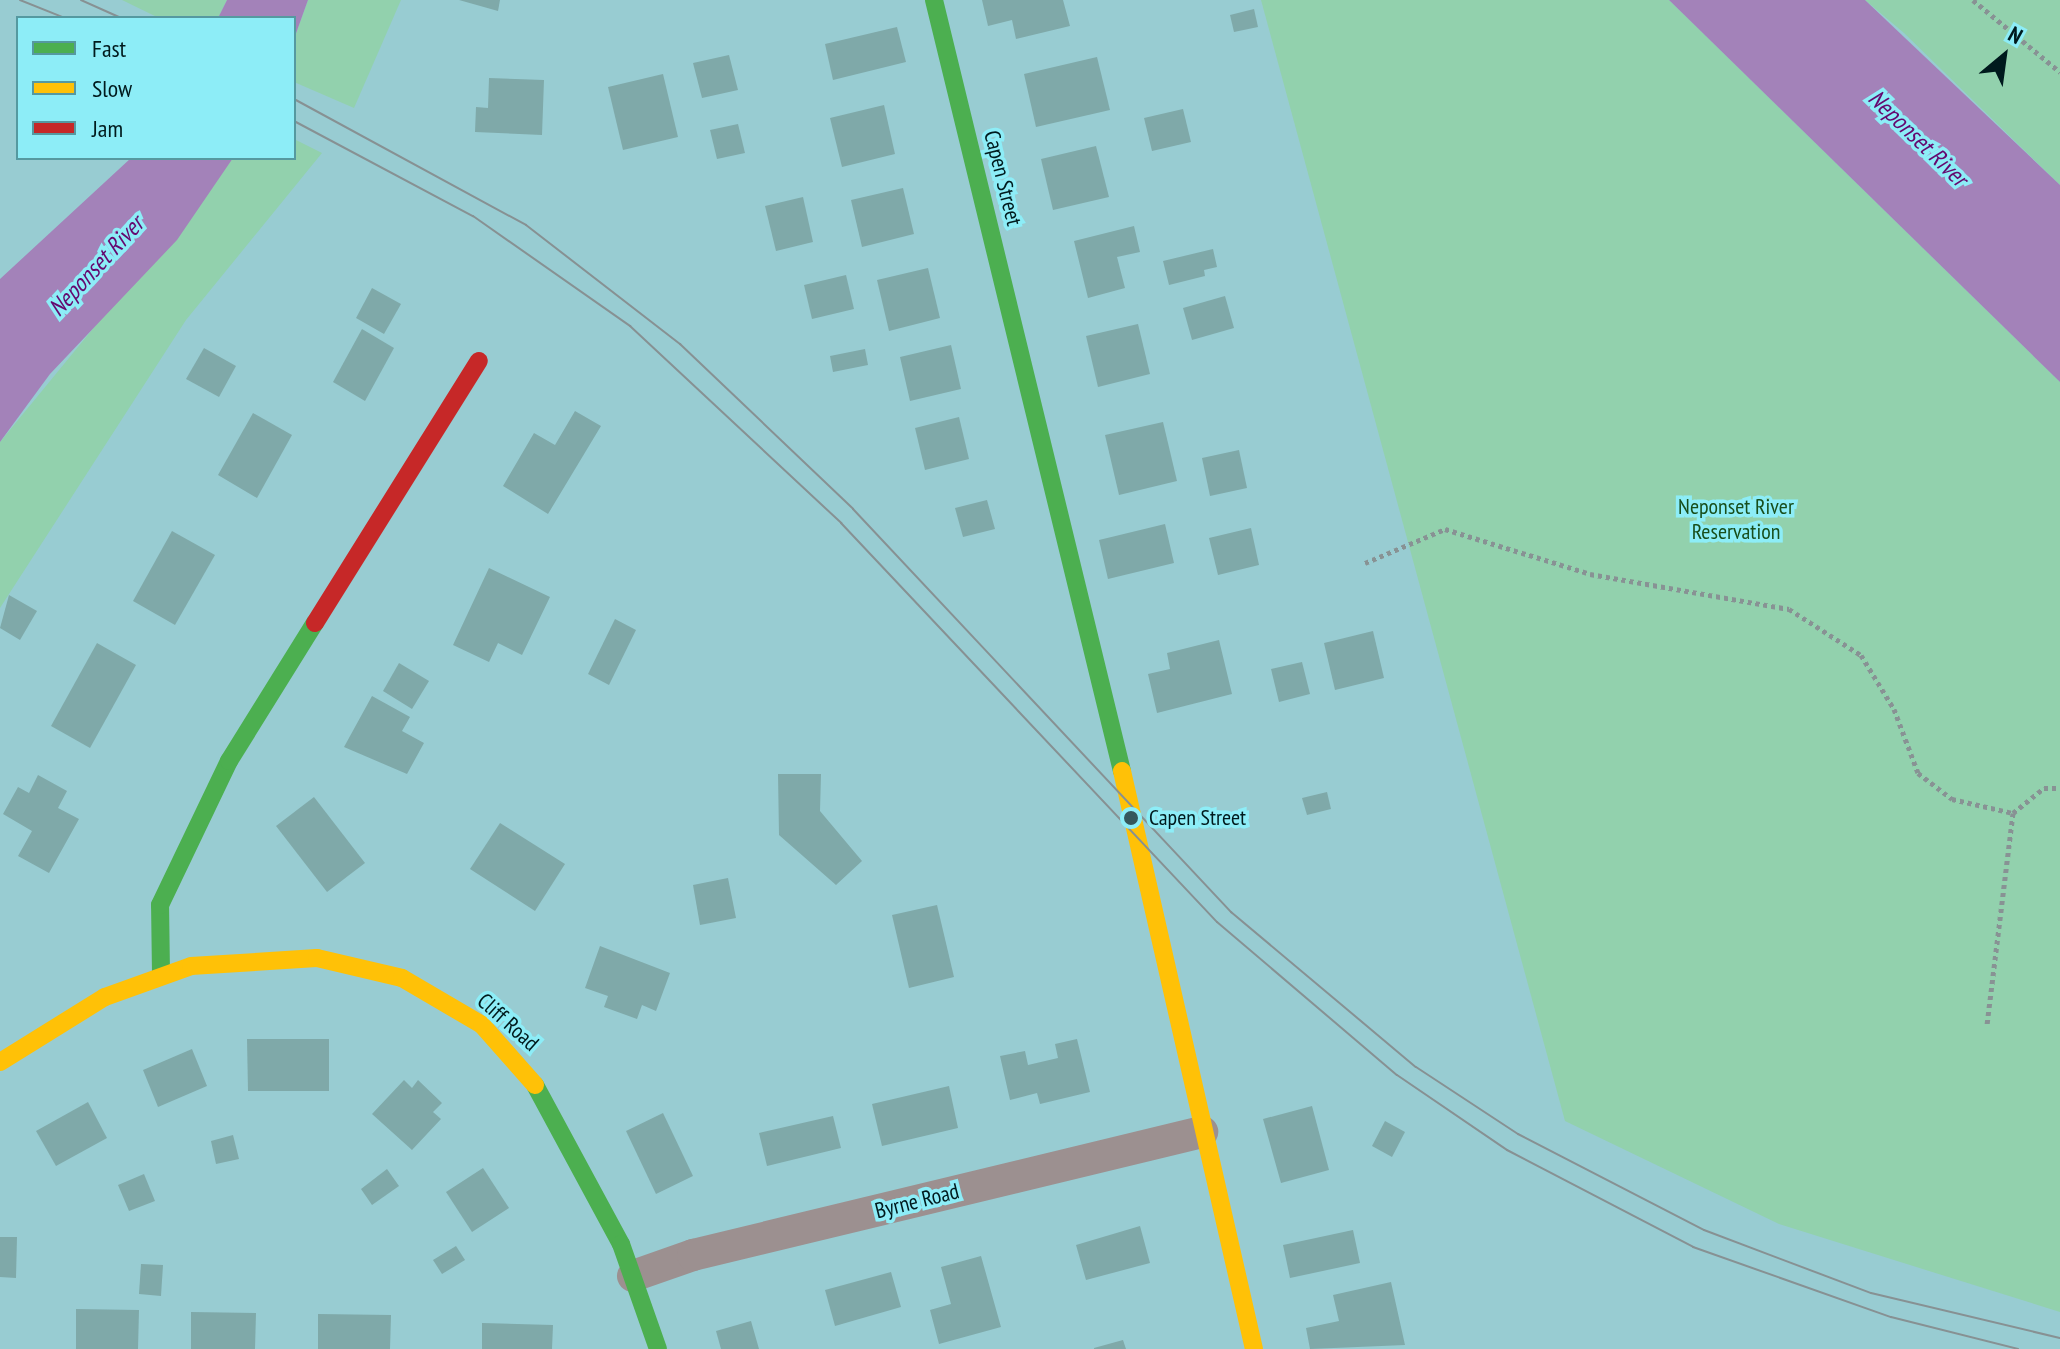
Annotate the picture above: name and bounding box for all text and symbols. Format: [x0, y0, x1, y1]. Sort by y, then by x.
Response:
legend [16, 16, 296, 160]
north arrow [1964, 16, 2044, 96]
text: N [2004, 20, 2028, 50]
text: Fast [92, 33, 126, 64]
text: Slow [92, 73, 132, 104]
water label: Neponset River [1863, 84, 1973, 192]
text: Jam [92, 113, 123, 144]
street label: Capen Street [978, 128, 1028, 228]
water label: Neponset River [42, 210, 150, 322]
park label: Neponset River Reservation [1678, 493, 1794, 544]
place label: Capen Street [1149, 805, 1246, 831]
marker: Capen Street [1120, 807, 1142, 829]
street label: Cliff Road [472, 988, 544, 1056]
street label: Byrne Road [872, 1178, 962, 1224]

